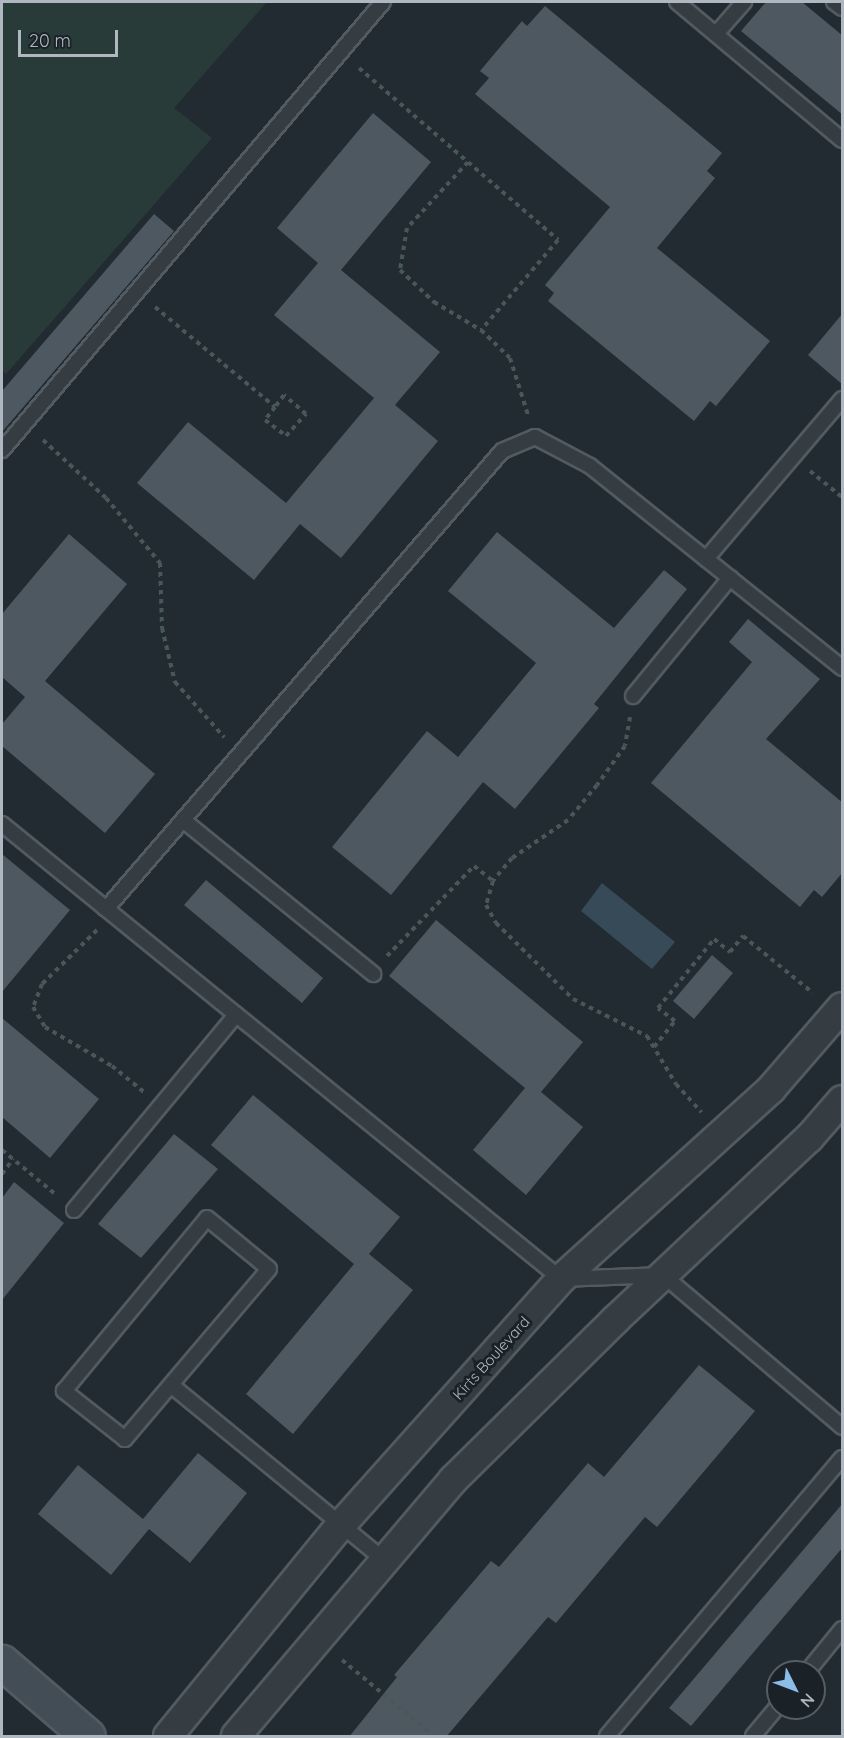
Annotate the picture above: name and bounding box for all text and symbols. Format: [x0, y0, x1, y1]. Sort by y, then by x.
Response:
scale bar [21, 18, 122, 56]
text: 20 m [29, 29, 71, 52]
street label: Kirts Boulevard [449, 1313, 533, 1403]
north arrow [766, 1660, 826, 1720]
text: N [797, 1690, 819, 1712]

